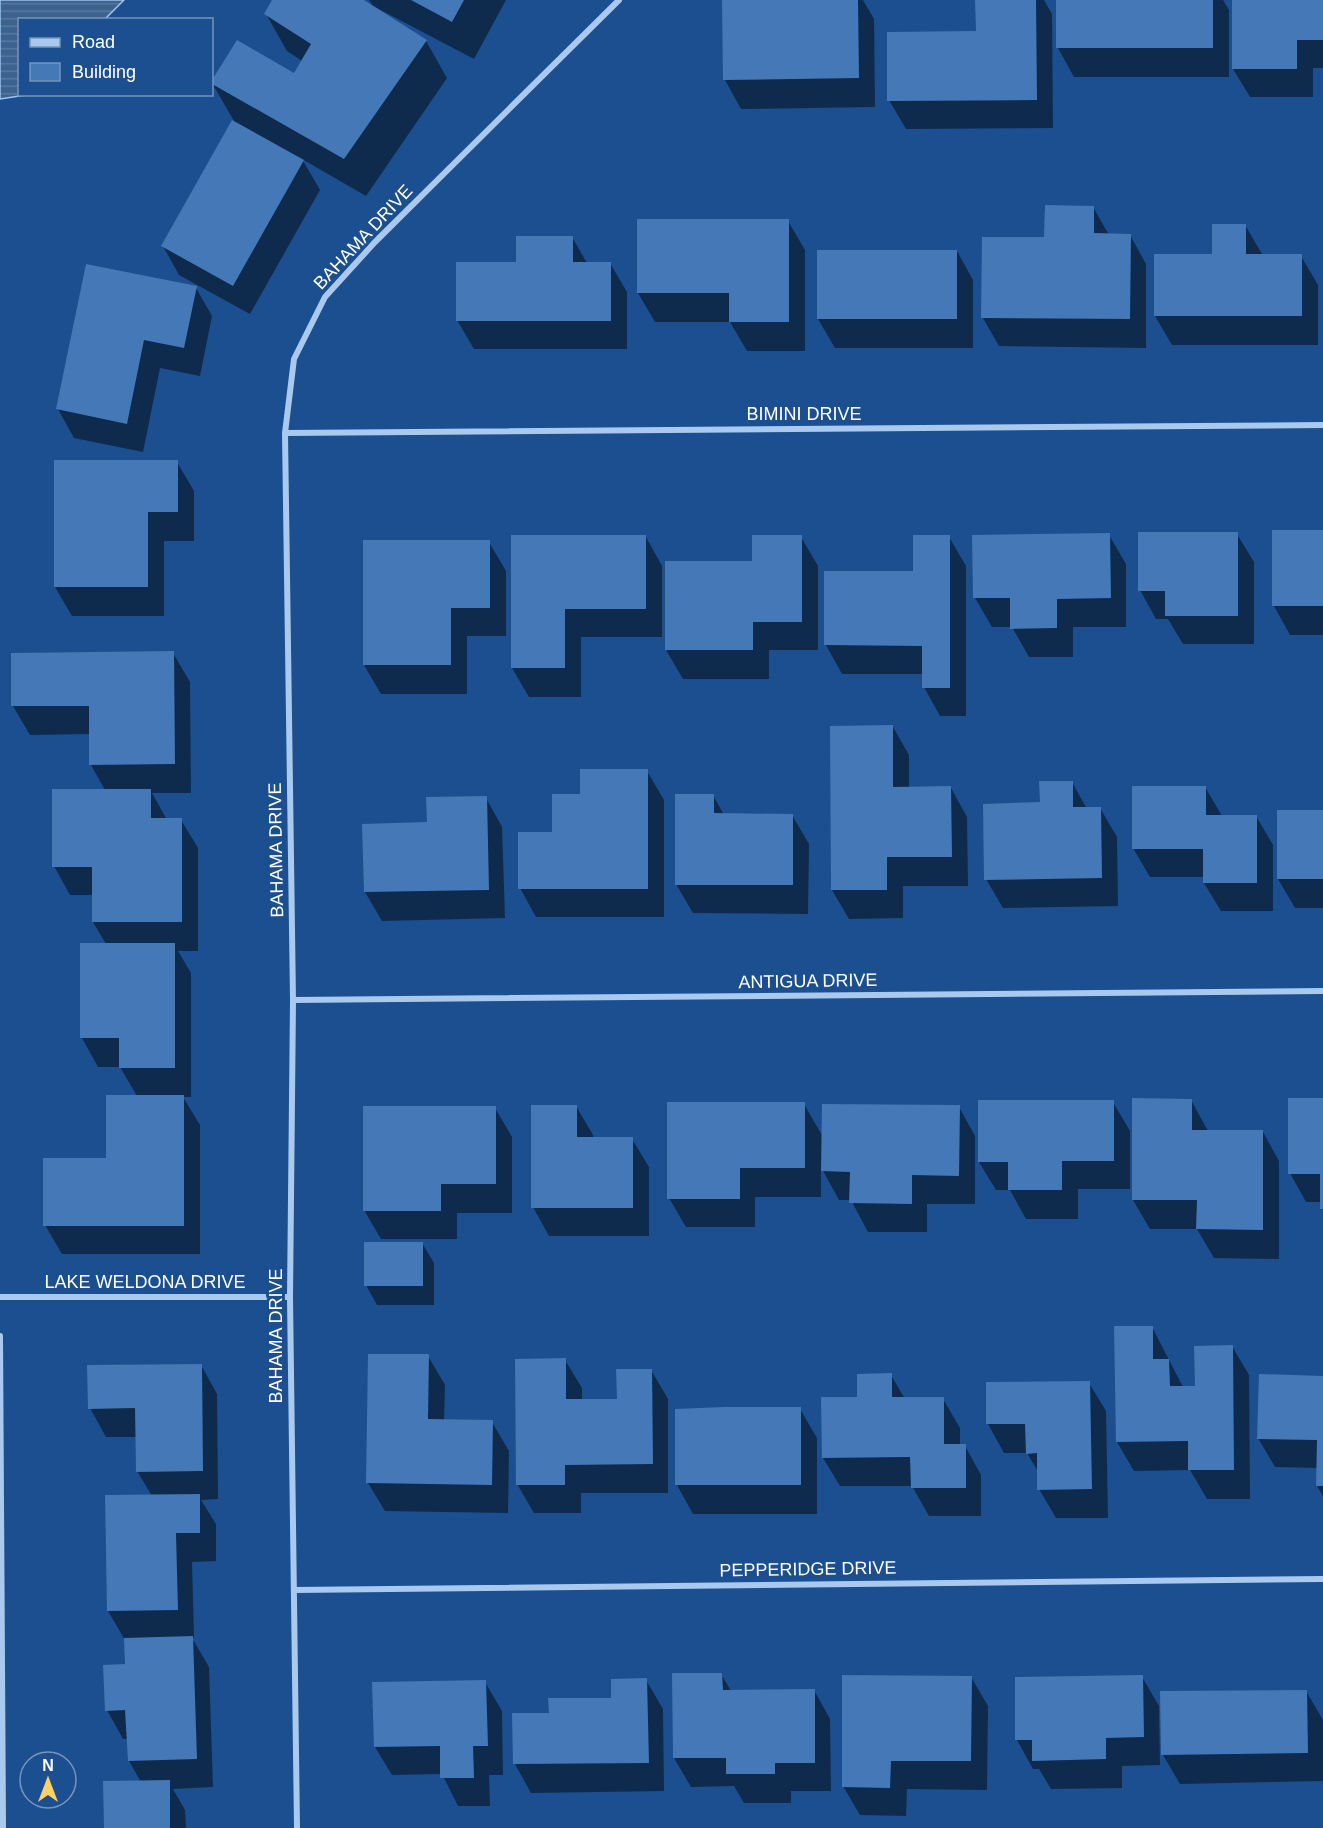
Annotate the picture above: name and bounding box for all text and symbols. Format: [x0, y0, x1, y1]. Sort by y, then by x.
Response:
legend [18, 18, 213, 96]
text: Road [72, 32, 115, 52]
text: Building [72, 62, 136, 82]
street label: BAHAMA DRIVE [310, 181, 416, 293]
street label: BIMINI DRIVE [746, 404, 862, 424]
street label: BAHAMA DRIVE [265, 782, 287, 918]
street label: ANTIGUA DRIVE [738, 970, 878, 992]
street label: BAHAMA DRIVE [266, 1268, 286, 1404]
street label: LAKE WELDONA DRIVE [44, 1272, 246, 1292]
street label: PEPPERIDGE DRIVE [719, 1557, 897, 1581]
north arrow [18, 1750, 78, 1810]
text: N [42, 1757, 54, 1774]

